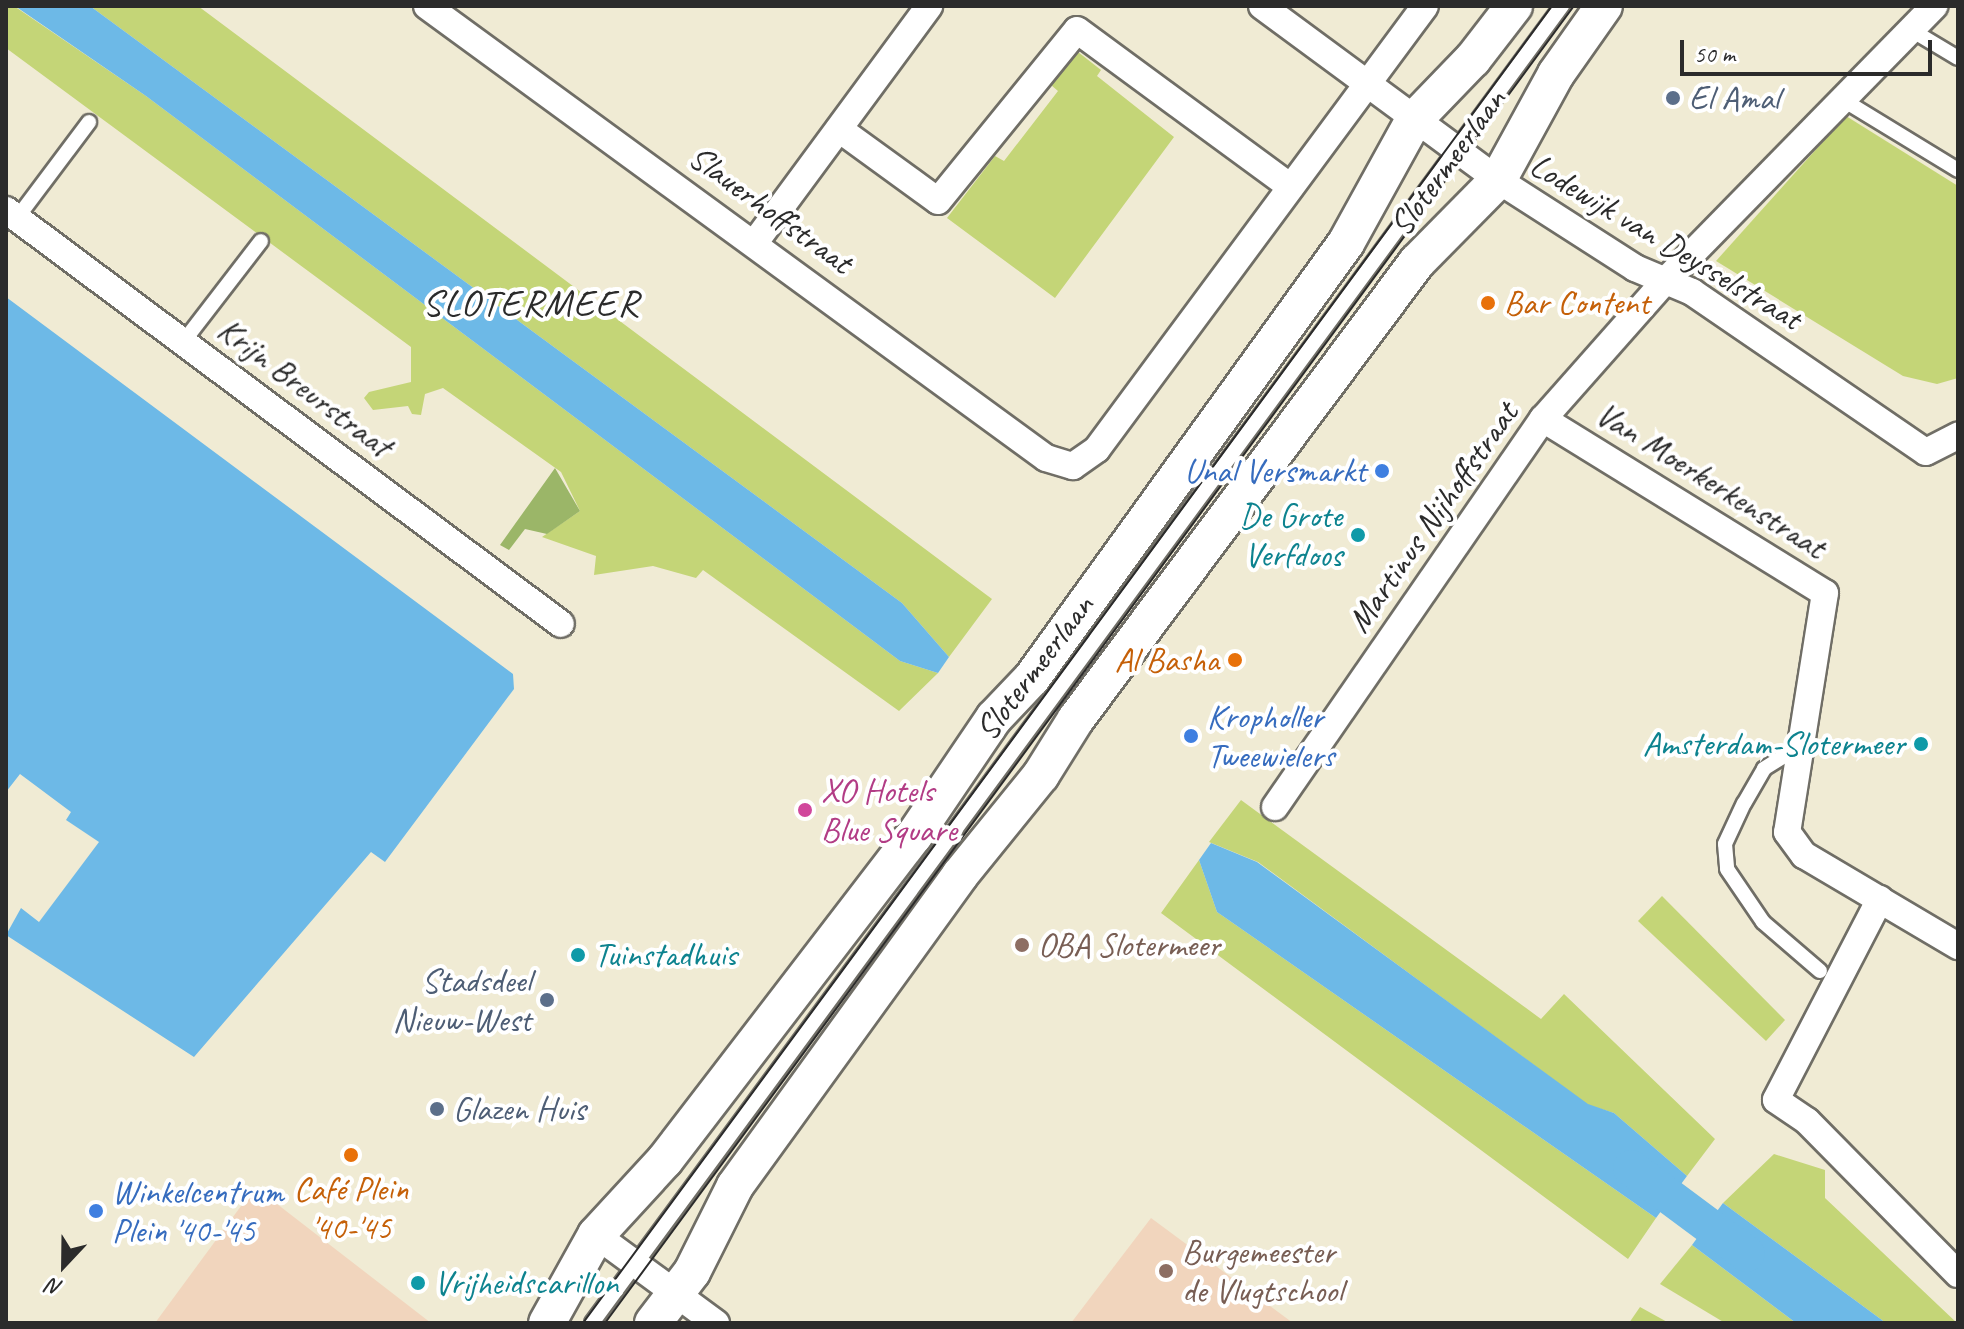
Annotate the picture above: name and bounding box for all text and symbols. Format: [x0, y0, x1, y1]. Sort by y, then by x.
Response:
scale bar [1684, 24, 1936, 74]
text: 50 m [1694, 39, 1735, 69]
place label: El Amal [1689, 78, 1778, 118]
street label: Slotermeerlaan [1380, 81, 1514, 243]
marker: El Amal [1664, 89, 1682, 107]
street label: Slauerhoffstraat [681, 136, 861, 282]
street label: Lodewijk van Deysselstraat [1523, 144, 1809, 338]
district label: SLOTERMEER [423, 280, 639, 326]
place label: Bar Content [1504, 283, 1649, 323]
marker: Bar Content [1479, 294, 1497, 312]
street label: Krijn Breurstraat [210, 308, 400, 466]
street label: Van Moerkerkenstraat [1589, 393, 1833, 567]
street label: Martinus Nijhoffstraat [1338, 394, 1526, 640]
place label: Unal Versmarkt [1186, 451, 1366, 491]
marker: Unal Versmarkt [1373, 462, 1391, 480]
place label: De Grote Verfdoos [1240, 495, 1342, 574]
marker: De Grote Verfdoos [1349, 526, 1367, 544]
street label: Slotermeerlaan [966, 586, 1102, 748]
place label: Al Basha [1115, 640, 1219, 680]
marker: Al Basha [1226, 651, 1244, 669]
place label: Kropholler Tweewielers [1207, 696, 1334, 776]
place label: Amsterdam-Slotermeer [1643, 724, 1905, 764]
marker: Kropholler Tweewielers [1182, 727, 1200, 745]
marker: Amsterdam-Slotermeer [1912, 735, 1930, 753]
place label: XO Hotels Blue Square [821, 770, 954, 850]
marker: XO Hotels Blue Square [796, 801, 814, 819]
place label: OBA Slotermeer [1038, 925, 1221, 965]
place label: Tuinstadhuis [594, 935, 737, 975]
marker: OBA Slotermeer [1013, 936, 1031, 954]
marker: Tuinstadhuis [569, 946, 587, 964]
place label: Stadsdeel Nieuw-West [393, 960, 531, 1040]
marker: Stadsdeel Nieuw-West [538, 991, 556, 1009]
place label: Glazen Huis [453, 1089, 585, 1129]
marker: Glazen Huis [428, 1100, 446, 1118]
marker: Café Plein '40-'45 [342, 1146, 360, 1164]
place label: Café Plein '40-'45 [294, 1168, 408, 1248]
place label: Winkelcentrum Plein '40-'45 [112, 1171, 284, 1250]
marker: Winkelcentrum Plein '40-'45 [87, 1202, 105, 1220]
north arrow [24, 1225, 104, 1305]
place label: Burgemeester de Vlugtschool [1182, 1231, 1342, 1310]
marker: Burgemeester de Vlugtschool [1157, 1262, 1175, 1280]
place label: Vrijheidscarillon [434, 1263, 618, 1303]
text: N [43, 1272, 67, 1303]
marker: Vrijheidscarillon [409, 1274, 427, 1292]

